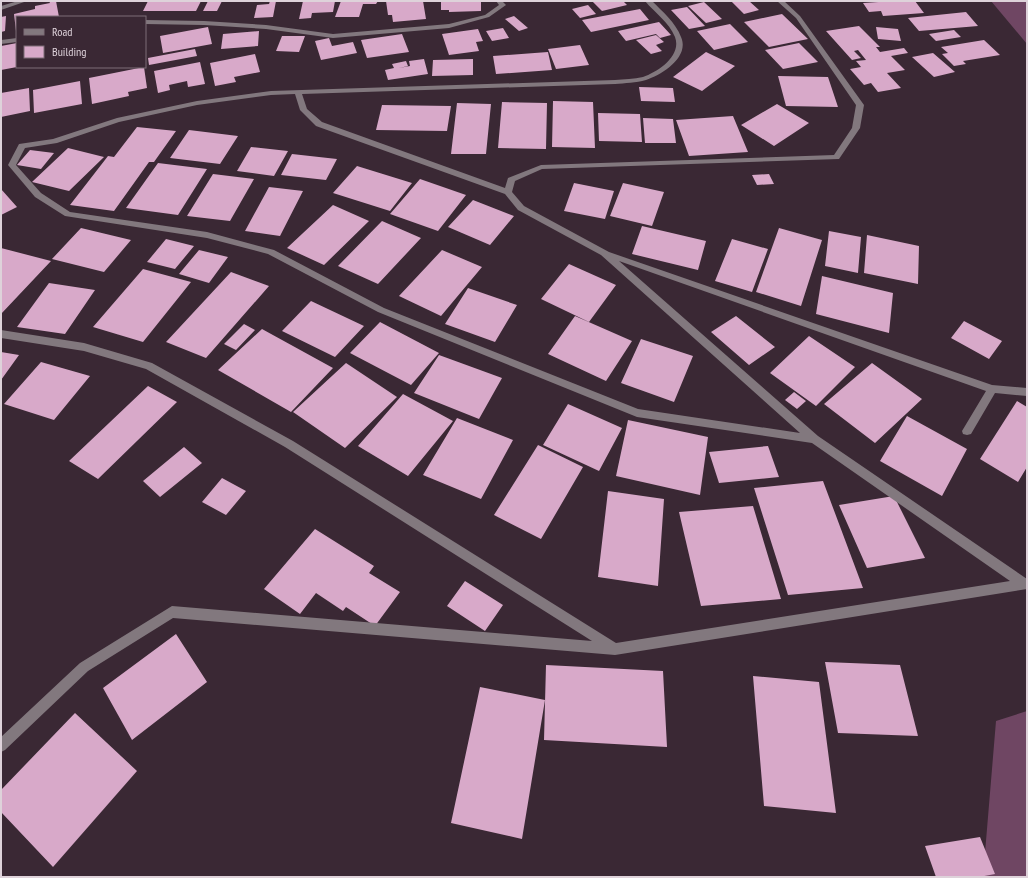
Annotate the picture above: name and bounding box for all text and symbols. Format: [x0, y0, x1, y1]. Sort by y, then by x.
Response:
legend [16, 16, 146, 68]
text: Road [52, 24, 72, 39]
text: Building [52, 44, 87, 59]

